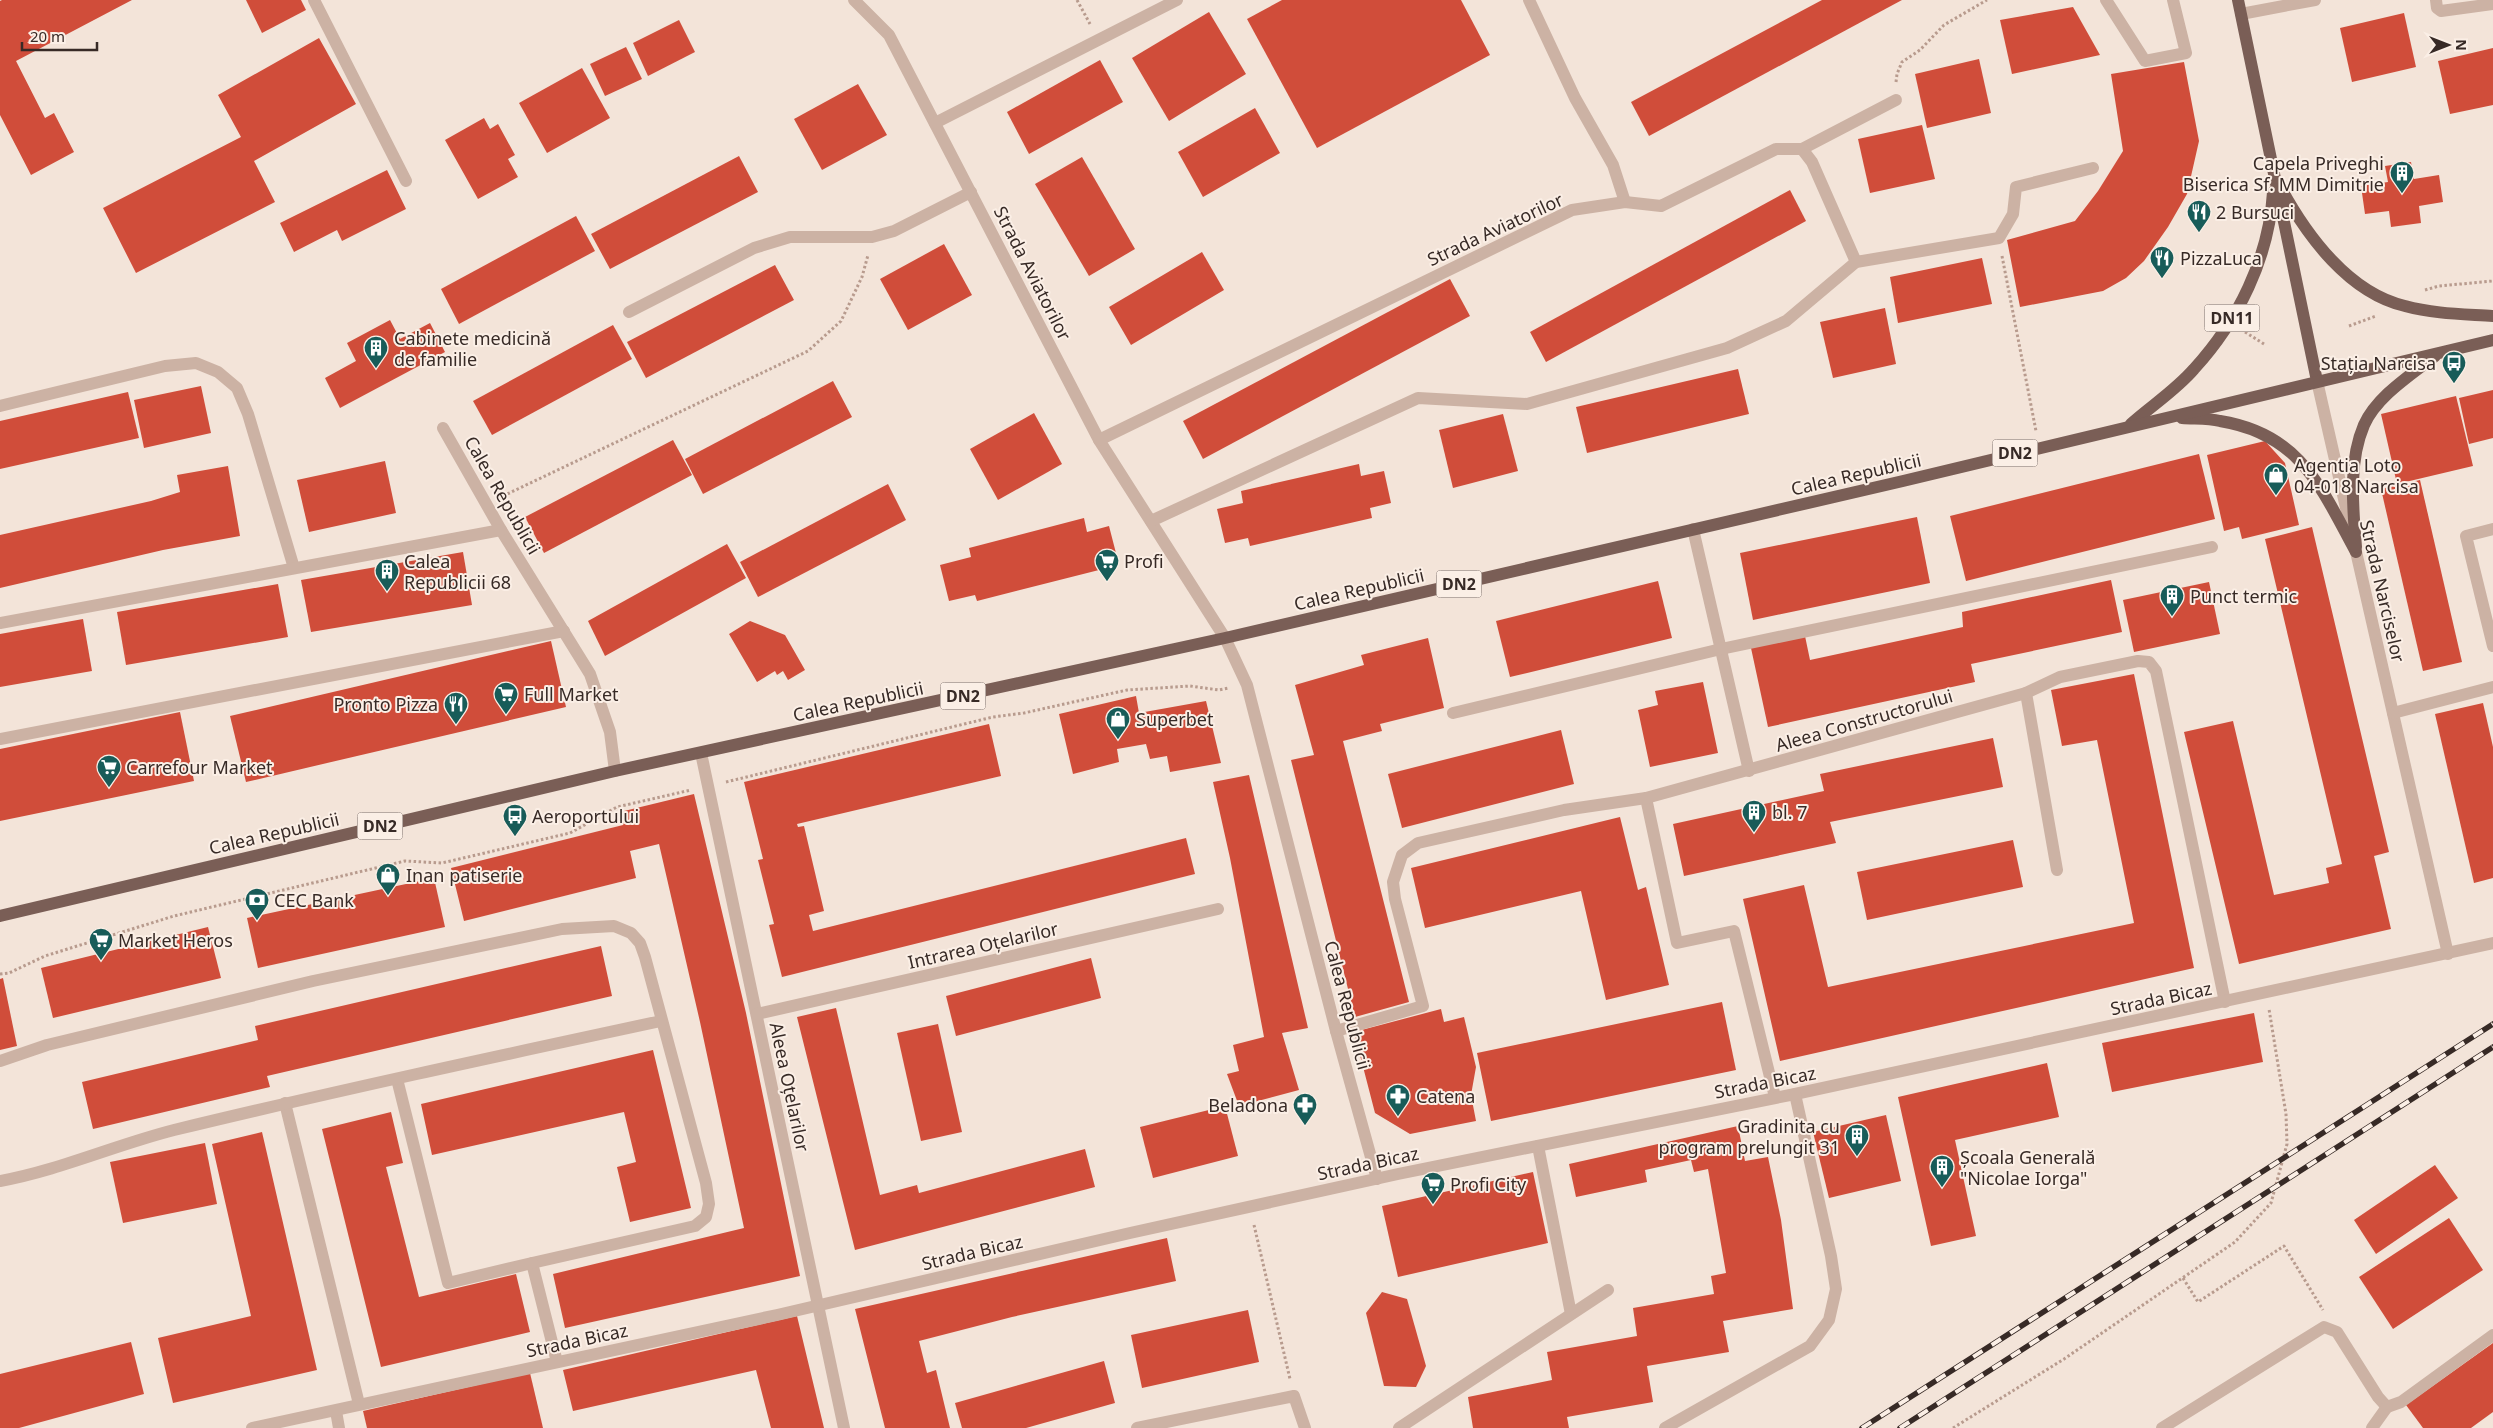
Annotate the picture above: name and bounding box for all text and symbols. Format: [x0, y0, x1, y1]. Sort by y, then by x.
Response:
scale bar [22, 20, 98, 52]
north arrow [2423, 20, 2473, 70]
text: 20 m [30, 26, 65, 46]
text: N [2452, 39, 2471, 51]
place label: Capela Priveghi Biserica Sf. MM Dimitrie [2183, 151, 2384, 196]
building icon: Capela Priveghi Biserica Sf. MM Dimitrie [2389, 160, 2415, 194]
street label: Strada Aviatorilor [1423, 187, 1567, 271]
restaurant icon: 2 Bursuci [2186, 199, 2212, 233]
place label: 2 Bursuci [2216, 200, 2294, 224]
street label: Strada Aviatorilor [989, 202, 1077, 345]
restaurant icon: PizzaLuca [2149, 245, 2175, 279]
place label: PizzaLuca [2180, 246, 2262, 270]
road number: DN11 [2204, 304, 2260, 332]
place label: Cabinete medicină de familie [394, 326, 551, 371]
building icon: Cabinete medicină de familie [363, 335, 389, 369]
bus stop icon: Stația Narcisa [2441, 350, 2467, 384]
place label: Stația Narcisa [2321, 351, 2436, 375]
street label: Calea Republicii [459, 431, 547, 559]
road number: DN2 [1992, 439, 2038, 466]
street label: Calea Republicii [1789, 447, 1923, 501]
place label: Agentia Loto 04-018 Narcisa [2294, 453, 2419, 498]
shop icon: Agentia Loto 04-018 Narcisa [2263, 462, 2289, 496]
street label: Strada Narciselor [2355, 518, 2411, 665]
supermarket icon: Profi [1094, 548, 1120, 582]
place label: Calea Republicii 68 [404, 549, 511, 594]
place label: Profi [1124, 549, 1164, 573]
building icon: Calea Republicii 68 [374, 558, 400, 592]
street label: Calea Republicii [1292, 562, 1426, 616]
road number: DN2 [1436, 570, 1482, 598]
building icon: Punct termic [2159, 583, 2185, 617]
place label: Punct termic [2190, 584, 2298, 608]
street label: Calea Republicii [791, 675, 925, 727]
supermarket icon: Full Market [493, 681, 519, 715]
place label: Full Market [524, 682, 619, 706]
road number: DN2 [940, 682, 986, 709]
street label: Aleea Constructorului [1773, 683, 1955, 757]
restaurant icon: Pronto Pizza [443, 691, 469, 725]
place label: Pronto Pizza [333, 692, 438, 716]
shop icon: Superbet [1105, 706, 1131, 740]
place label: Superbet [1136, 707, 1214, 731]
supermarket icon: Carrefour Market [96, 754, 122, 788]
place label: Carrefour Market [126, 755, 273, 779]
building icon: bl. 7 [1741, 799, 1767, 833]
place label: bl. 7 [1772, 800, 1808, 824]
bus stop icon: Aeroportului [502, 803, 528, 837]
place label: Aeroportului [532, 804, 639, 828]
street label: Calea Republicii [207, 806, 341, 860]
road number: DN2 [358, 812, 402, 839]
shop icon: Inan patiserie [375, 862, 401, 896]
place label: Inan patiserie [406, 863, 522, 887]
bank icon: CEC Bank [244, 887, 270, 921]
place label: CEC Bank [274, 888, 354, 912]
street label: Intrarea Oțelarilor [906, 916, 1061, 974]
supermarket icon: Market Heros [88, 927, 114, 961]
place label: Market Heros [118, 928, 233, 952]
street label: Calea Republicii [1319, 938, 1377, 1072]
street label: Strada Bicaz [2108, 976, 2214, 1020]
street label: Aleea Oțelarilor [765, 1020, 816, 1154]
street label: Strada Bicaz [1712, 1060, 1818, 1104]
pharmacy icon: Catena [1385, 1083, 1411, 1117]
place label: Catena [1416, 1084, 1475, 1108]
pharmacy icon: Beladona [1292, 1092, 1318, 1126]
place label: Beladona [1208, 1093, 1288, 1117]
place label: Gradinita cu program prelungit 31 [1659, 1114, 1840, 1159]
building icon: Gradinita cu program prelungit 31 [1844, 1123, 1870, 1157]
street label: Strada Bicaz [1315, 1141, 1421, 1185]
place label: Școala Generală "Nicolae Iorga" [1960, 1145, 2095, 1190]
building icon: Școala Generală "Nicolae Iorga" [1929, 1154, 1955, 1188]
supermarket icon: Profi City [1420, 1171, 1446, 1205]
place label: Profi City [1450, 1172, 1527, 1196]
street label: Strada Bicaz [919, 1229, 1025, 1275]
street label: Strada Bicaz [524, 1318, 630, 1362]

